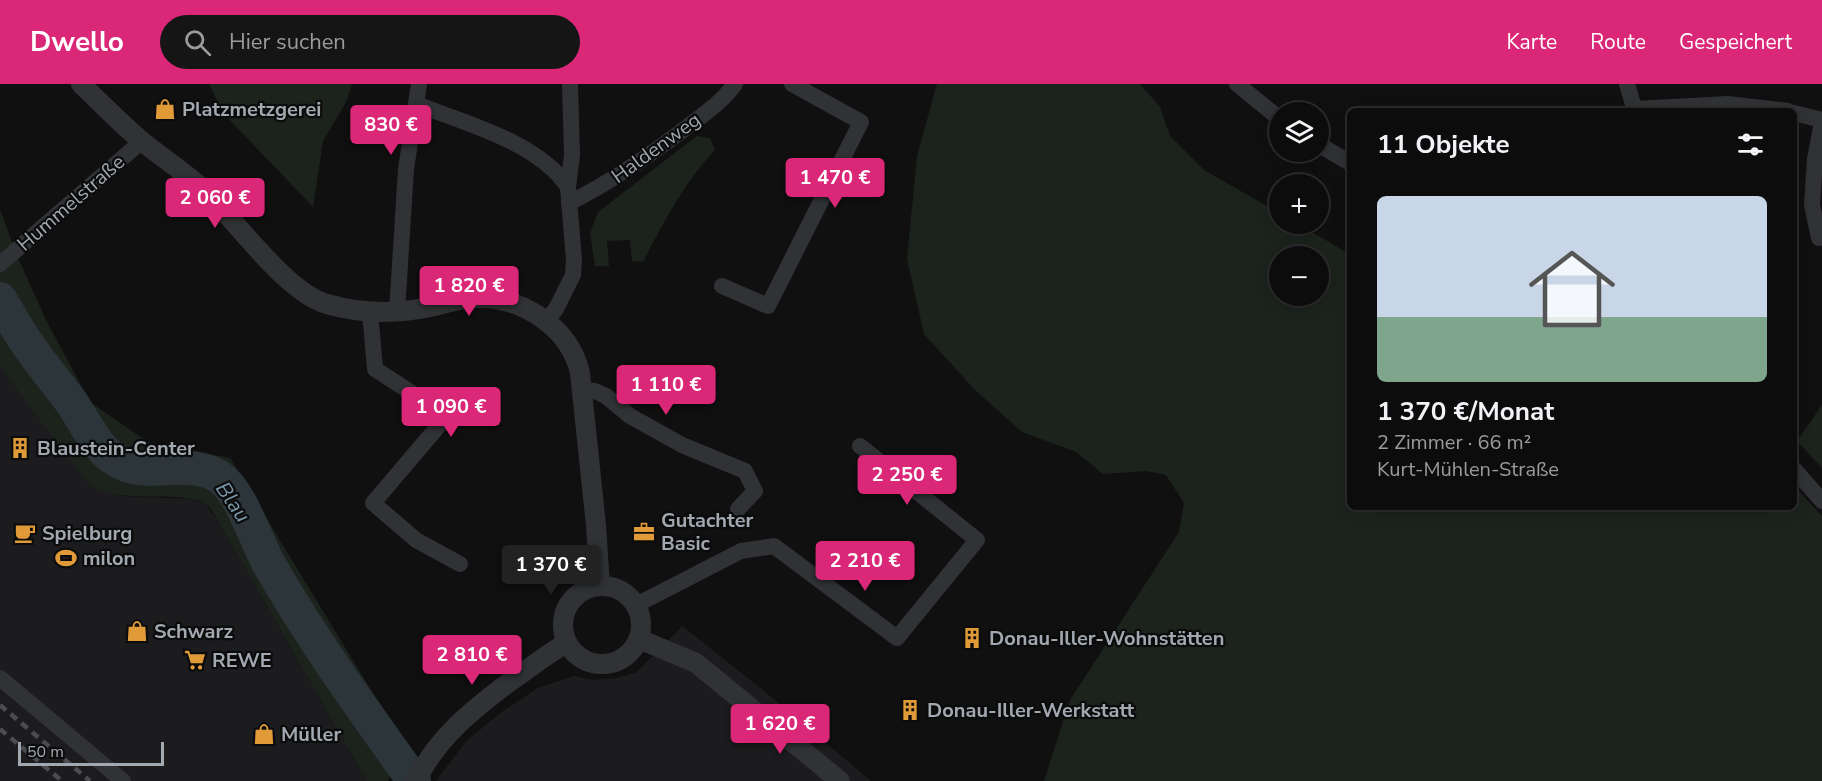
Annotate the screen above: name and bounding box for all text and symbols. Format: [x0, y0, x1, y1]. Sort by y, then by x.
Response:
search box [160, 15, 580, 69]
text: Dwello [30, 23, 124, 61]
icon: search [181, 26, 214, 59]
text: Hier suchen [229, 27, 346, 57]
text: Karte [1507, 28, 1557, 56]
text: Route [1590, 28, 1646, 56]
text: Gespeichert [1679, 28, 1792, 56]
place label: Platzmetzgerei [182, 96, 321, 123]
shop icon: Platzmetzgerei [153, 97, 177, 121]
map controls [1269, 102, 1329, 306]
button: layers [1269, 102, 1329, 162]
pin: 830 € [349, 105, 433, 156]
street label: Haldenweg [606, 106, 706, 190]
text: 830 € [364, 111, 418, 138]
text: 11 Objekte [1377, 127, 1510, 162]
icon: filters [1734, 128, 1767, 161]
street label: Hummelstraße [11, 149, 131, 257]
pin: 1 470 € [780, 158, 890, 209]
text: 1 470 € [800, 164, 870, 191]
button: + [1269, 174, 1329, 234]
pin: 2 060 € [160, 178, 270, 229]
text: 2 060 € [180, 184, 250, 211]
icon: home [1518, 235, 1626, 343]
button: − [1269, 246, 1329, 306]
pin: 1 820 € [414, 266, 524, 317]
text: 1 820 € [434, 272, 504, 299]
pin: 1 110 € [611, 365, 721, 416]
text: 1 110 € [631, 371, 701, 398]
pin: 1 090 € [396, 387, 506, 438]
text: 1 090 € [416, 393, 486, 420]
text: 1 370 €/Monat [1377, 394, 1554, 429]
text: 2 Zimmer · 66 m² [1377, 429, 1531, 456]
place label: Blaustein-Center [37, 435, 195, 462]
building icon: Blaustein-Center [8, 436, 32, 460]
pin: 2 250 € [852, 455, 962, 506]
text: Kurt-Mühlen-Straße [1377, 456, 1559, 483]
text: 2 250 € [872, 461, 942, 488]
water label: Blau [209, 476, 257, 528]
place label: Gutachter Basic [661, 507, 753, 557]
place label: Spielburg [42, 520, 132, 547]
office icon: Gutachter Basic [632, 520, 656, 544]
cafe icon: Spielburg [13, 521, 37, 545]
pin: 2 210 € [810, 541, 920, 592]
place label: milon [83, 545, 135, 572]
pin: 1 370 € [496, 545, 606, 596]
sports icon: milon [54, 546, 78, 570]
text: 2 210 € [830, 547, 900, 574]
text: 1 370 € [516, 551, 586, 578]
place label: Schwarz [154, 618, 233, 645]
shop icon: Schwarz [125, 619, 149, 643]
place label: Donau-Iller-Wohnstätten [989, 625, 1224, 652]
building icon: Donau-Iller-Wohnstätten [960, 626, 984, 650]
pin: 2 810 € [417, 635, 527, 686]
text: 2 810 € [437, 641, 507, 668]
place label: REWE [212, 647, 272, 674]
supermarket icon: REWE [183, 648, 207, 672]
place label: Donau-Iller-Werkstatt [927, 697, 1135, 724]
building icon: Donau-Iller-Werkstatt [898, 698, 922, 722]
pin: 1 620 € [725, 704, 835, 755]
text: 1 620 € [745, 710, 815, 737]
place label: Müller [281, 721, 341, 748]
shop icon: Müller [252, 722, 276, 746]
scale bar [18, 739, 164, 766]
text: 50 m [27, 741, 64, 763]

